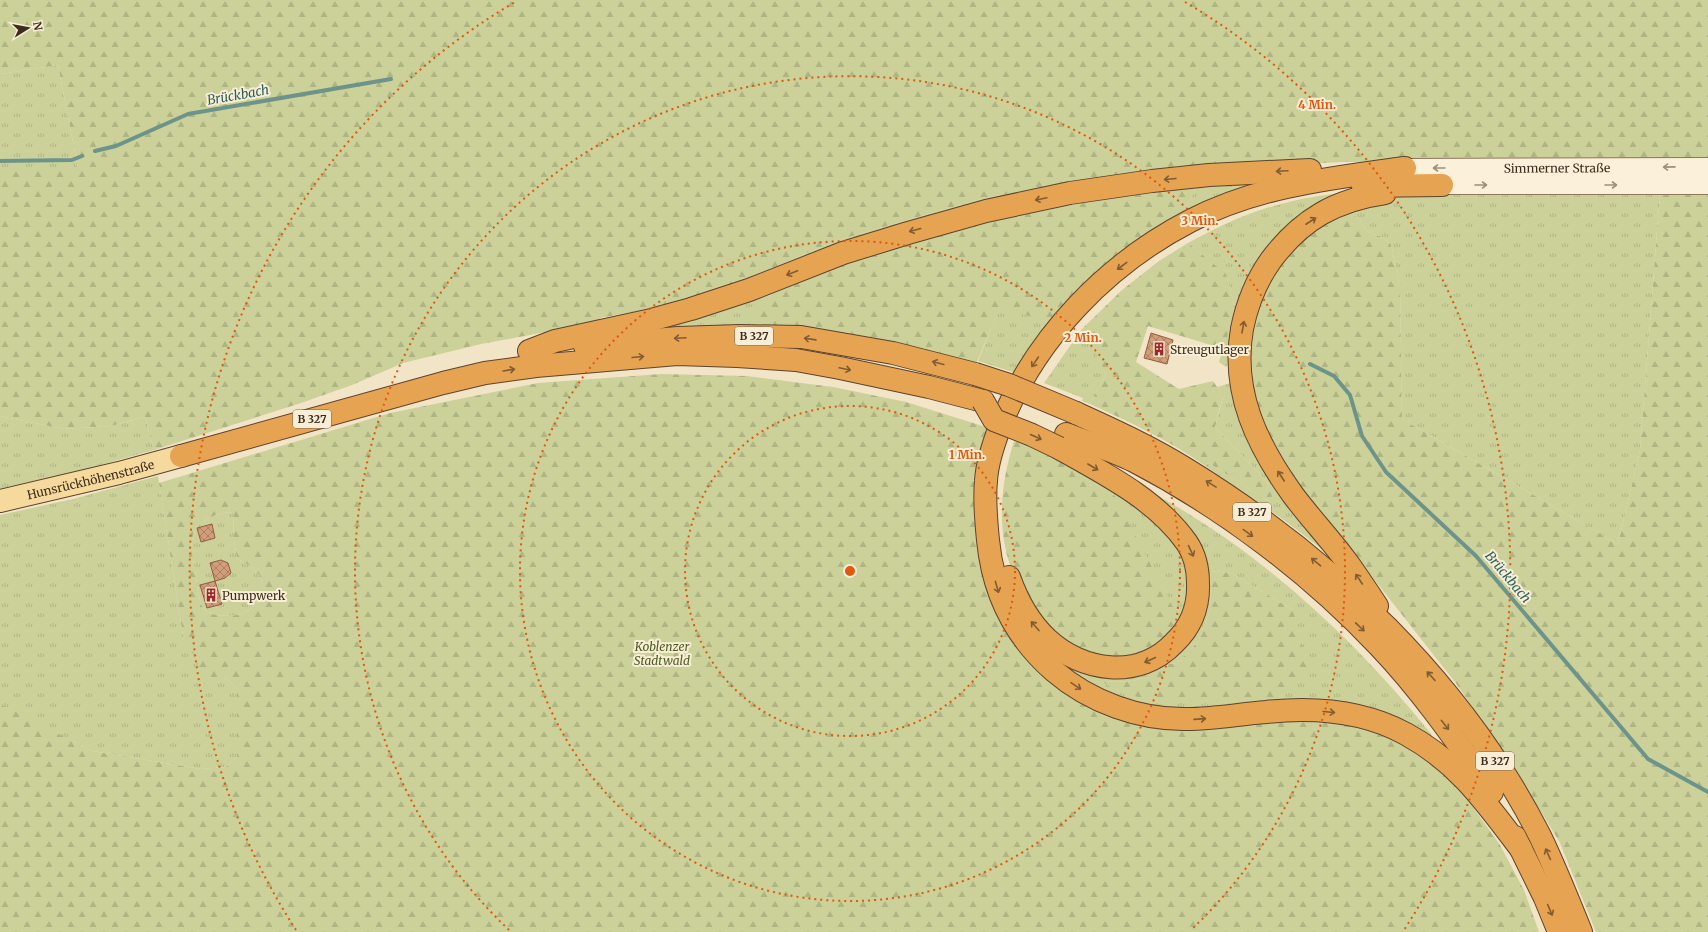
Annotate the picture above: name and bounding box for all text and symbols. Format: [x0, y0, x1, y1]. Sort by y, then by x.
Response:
north arrow [8, 8, 48, 48]
text: N [30, 20, 46, 32]
water label: Brückbach [206, 81, 270, 109]
text: 4 Min. [1298, 97, 1336, 112]
street label: Simmerner Straße [1504, 160, 1610, 175]
one-way arrow [1433, 164, 1446, 172]
one-way arrow [1663, 164, 1676, 171]
one-way arrow [1276, 168, 1289, 175]
one-way arrow [1164, 175, 1177, 183]
one-way arrow [1474, 181, 1487, 189]
one-way arrow [1604, 181, 1617, 189]
one-way arrow [1035, 196, 1048, 204]
text: 3 Min. [1181, 213, 1219, 228]
one-way arrow [1305, 217, 1316, 225]
one-way arrow [909, 227, 922, 235]
one-way arrow [1116, 262, 1127, 270]
one-way arrow [787, 269, 799, 277]
one-way arrow [1239, 321, 1247, 334]
road number: B 327 [735, 327, 773, 345]
text: 2 Min. [1064, 330, 1102, 345]
one-way arrow [674, 335, 687, 342]
one-way arrow [804, 335, 817, 342]
building icon: Streugutlager [1151, 341, 1167, 357]
place label: Streugutlager [1170, 342, 1249, 357]
one-way arrow [631, 354, 644, 361]
one-way arrow [1031, 356, 1039, 367]
one-way arrow [931, 359, 944, 367]
one-way arrow [502, 366, 515, 374]
one-way arrow [838, 366, 851, 374]
road number: B 327 [293, 410, 331, 428]
one-way arrow [1029, 434, 1041, 441]
text: 1 Min. [949, 447, 985, 462]
street label: Hunsrückhöhenstraße [25, 456, 156, 502]
one-way arrow [1087, 464, 1099, 472]
one-way arrow [1277, 471, 1285, 482]
one-way arrow [1205, 480, 1217, 488]
road number: B 327 [1233, 503, 1271, 521]
one-way arrow [1243, 529, 1254, 537]
one-way arrow [1187, 544, 1195, 556]
water label: Brückbach [1481, 548, 1535, 606]
one-way arrow [1310, 557, 1321, 566]
centre of rings [843, 564, 857, 578]
one-way arrow [1355, 574, 1363, 585]
one-way arrow [994, 580, 1001, 593]
building icon: Pumpwerk [203, 587, 219, 603]
place label: Pumpwerk [222, 588, 286, 603]
one-way arrow [1031, 620, 1040, 631]
one-way arrow [1354, 622, 1364, 631]
park label: Koblenzer Stadtwald [634, 639, 690, 668]
one-way arrow [1145, 657, 1157, 664]
one-way arrow [1426, 671, 1435, 681]
one-way arrow [1070, 683, 1082, 691]
one-way arrow [1322, 708, 1335, 715]
one-way arrow [1193, 715, 1206, 722]
one-way arrow [1440, 719, 1449, 730]
road number: B 327 [1476, 752, 1514, 770]
one-way arrow [1544, 849, 1551, 861]
one-way arrow [1547, 903, 1554, 915]

